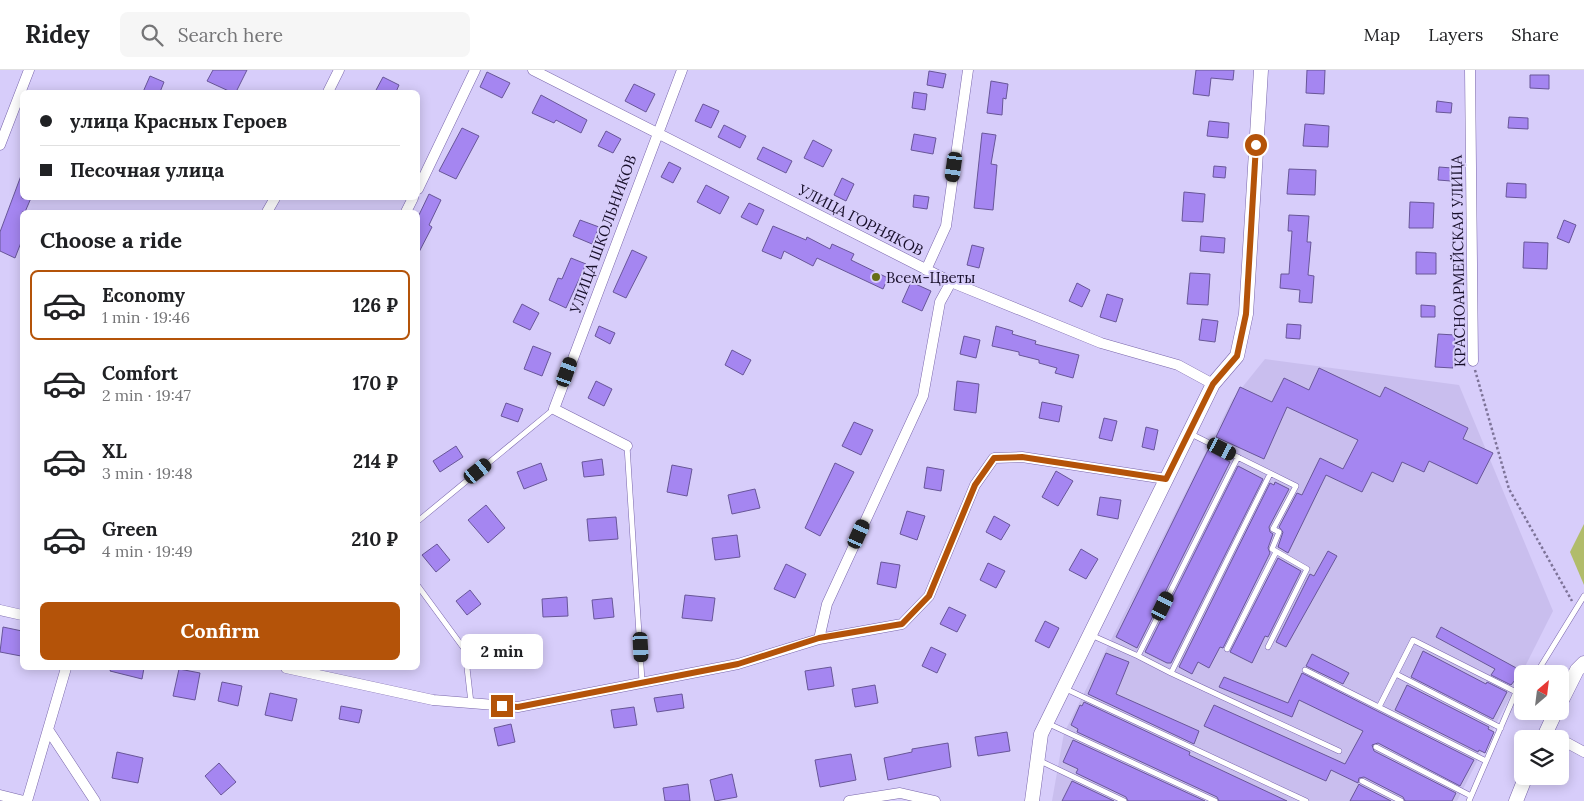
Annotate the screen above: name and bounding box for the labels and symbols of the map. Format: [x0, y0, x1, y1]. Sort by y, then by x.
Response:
route start [1245, 134, 1267, 156]
car [944, 151, 963, 183]
street label: УЛИЦА ШКОЛЬНИКОВ [565, 152, 641, 317]
street label: КРАСНОАРМЕЙСКАЯ УЛИЦА [1447, 154, 1469, 367]
street label: УЛИЦА ГОРНЯКОВ [794, 180, 927, 260]
place label: Всем-Цветы [886, 268, 975, 287]
marker: Всем-Цветы [870, 271, 882, 283]
car [554, 355, 579, 389]
car [1205, 436, 1238, 462]
car [461, 456, 494, 486]
car [846, 517, 871, 551]
car [1149, 589, 1176, 623]
car [632, 632, 649, 662]
callout: 2 min [461, 634, 543, 668]
north arrow [1514, 665, 1569, 720]
route end [491, 695, 513, 717]

